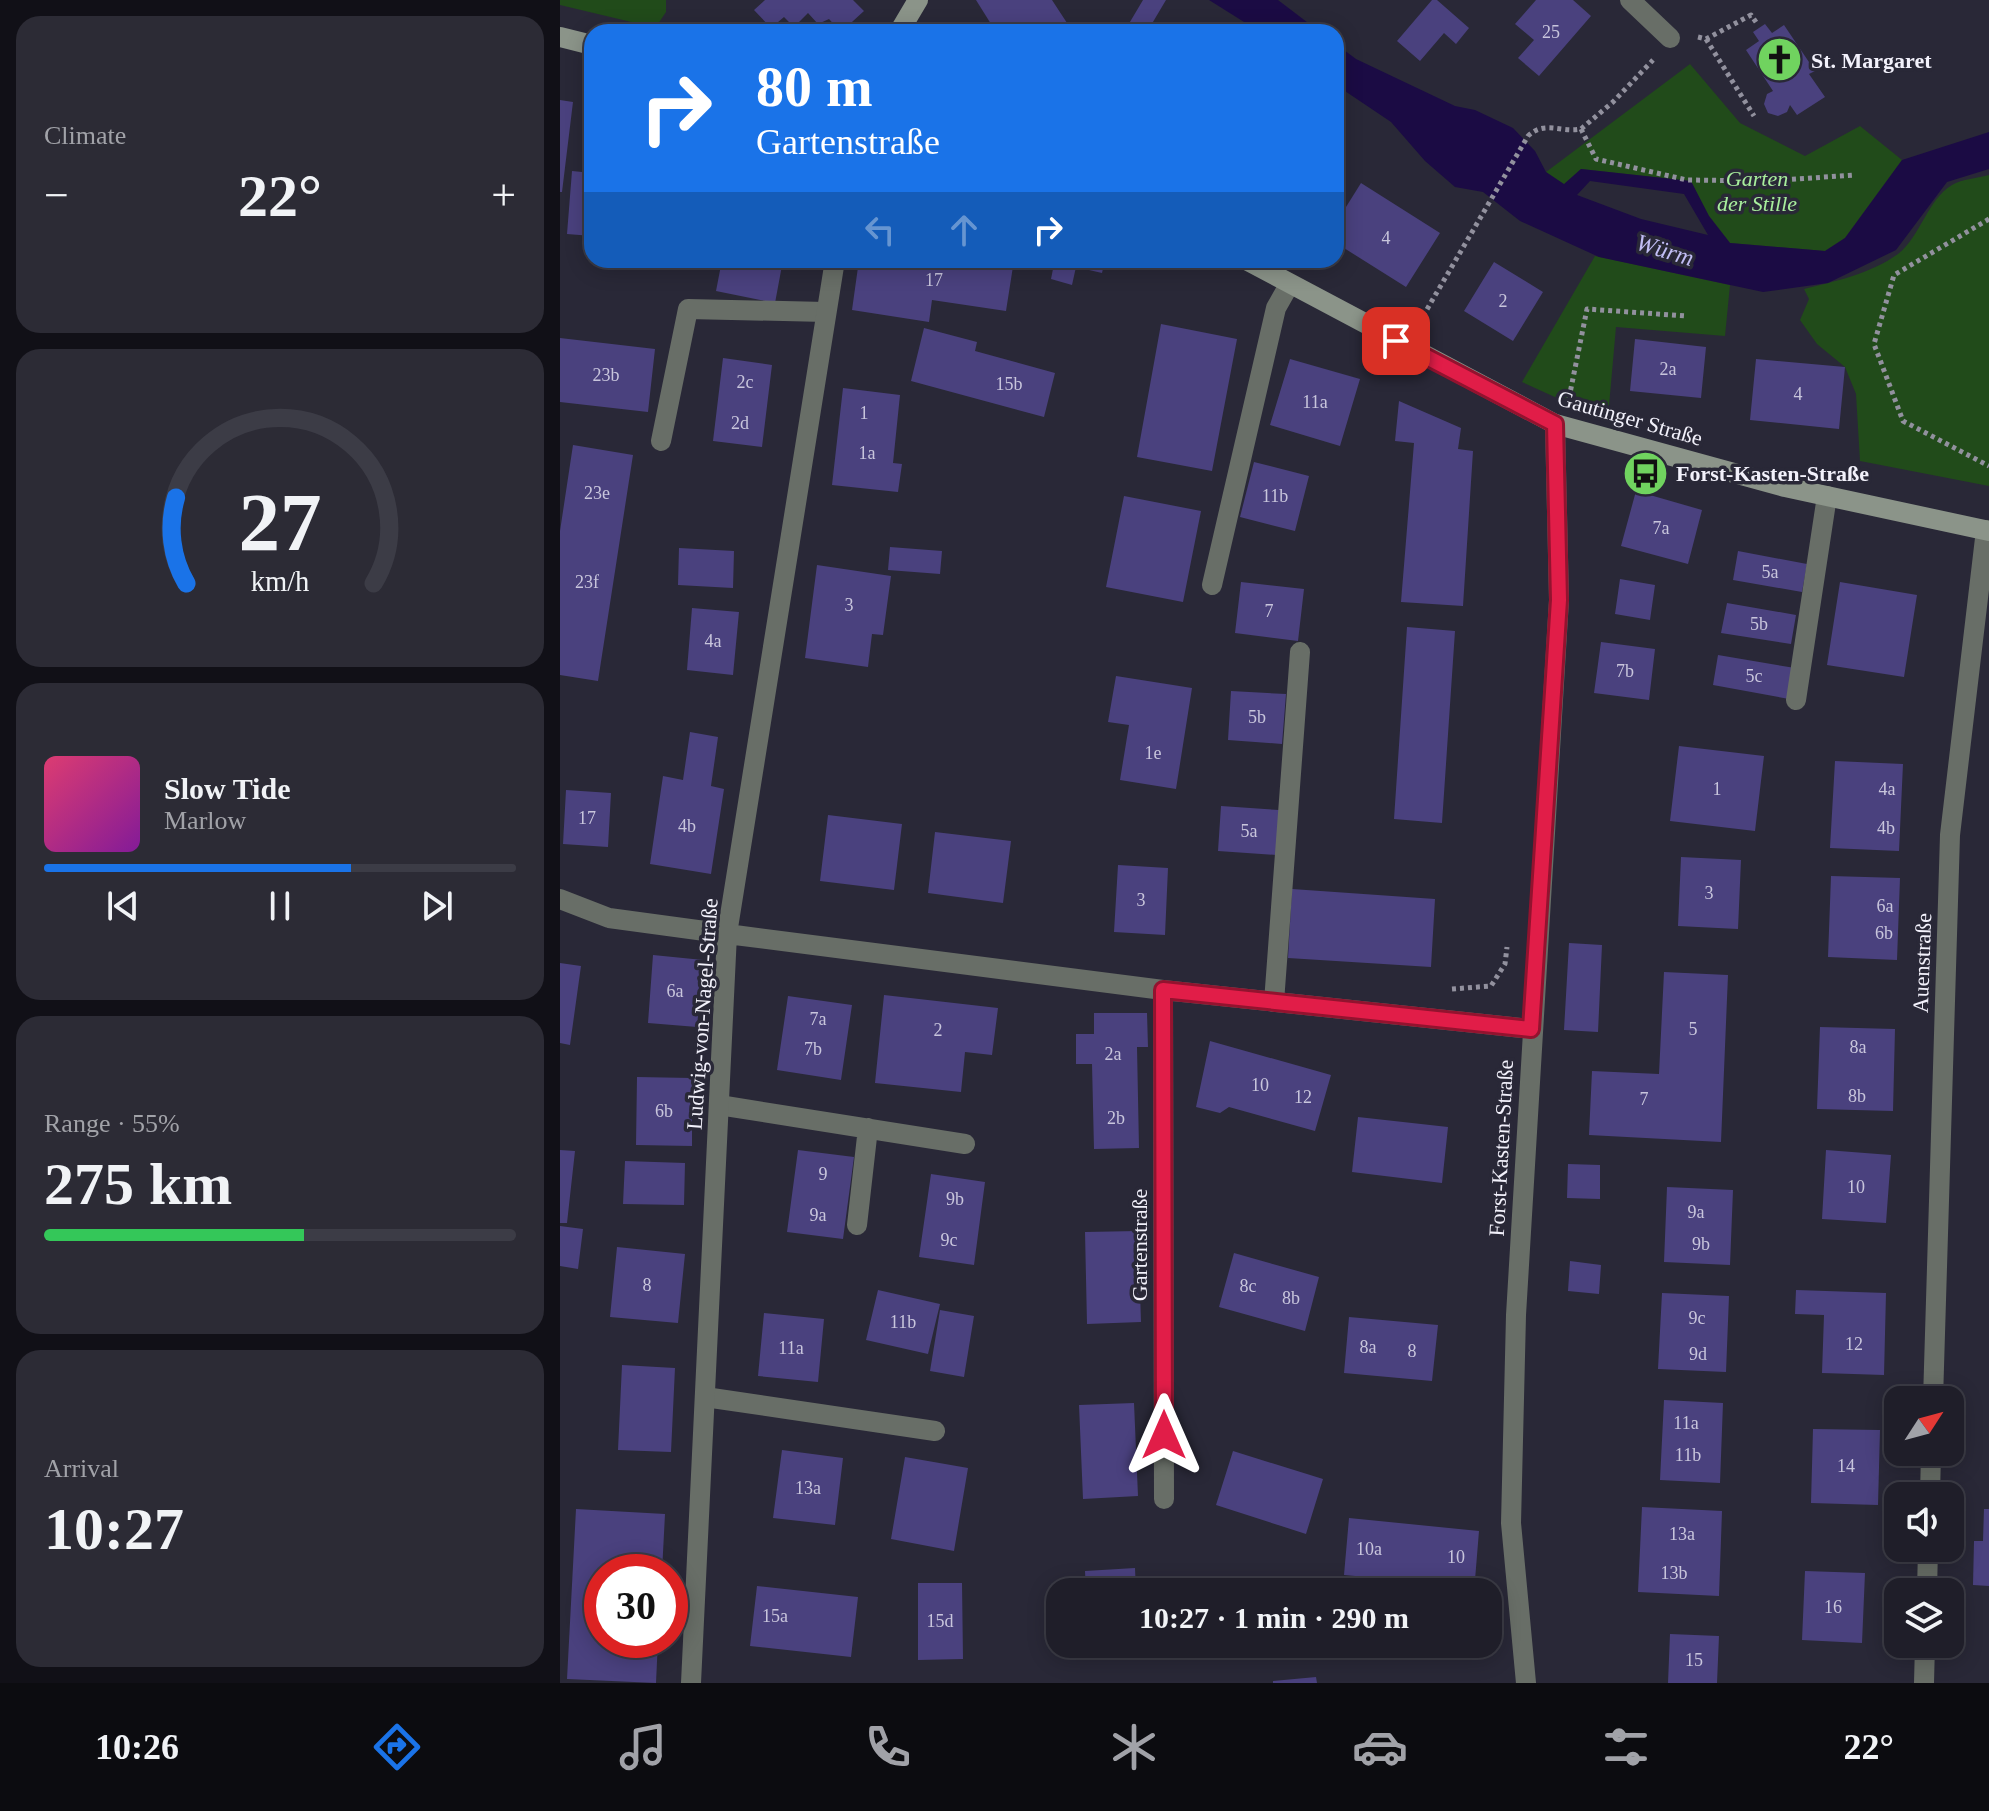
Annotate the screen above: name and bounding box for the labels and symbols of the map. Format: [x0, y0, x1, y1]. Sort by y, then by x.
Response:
house number: 25 [1542, 22, 1560, 42]
church icon: St. Margaret [1756, 36, 1804, 84]
place label: St. Margaret [1811, 48, 1932, 73]
park label: Garten der Stille [1717, 166, 1797, 216]
house number: 4 [1382, 228, 1391, 248]
water label: Würm [1633, 229, 1697, 271]
house number: 17 [925, 270, 943, 290]
house number: 2 [1499, 291, 1508, 311]
pin [1362, 307, 1430, 375]
house number: 2a [1660, 359, 1677, 379]
house number: 23b [593, 365, 620, 385]
house number: 2c [737, 372, 754, 392]
house number: 15b [996, 374, 1023, 394]
house number: 4 [1794, 384, 1803, 404]
street label: Gautinger Straße [1555, 385, 1705, 451]
house number: 11a [1302, 392, 1328, 412]
house number: 1 [860, 403, 869, 423]
house number: 2d [731, 413, 749, 433]
house number: 1a [859, 443, 876, 463]
bus stop icon: Forst-Kasten-Straße [1621, 449, 1669, 497]
place label: Forst-Kasten-Straße [1676, 461, 1869, 486]
house number: 23e [584, 483, 610, 503]
house number: 11b [1262, 486, 1288, 506]
house number: 7a [1653, 518, 1670, 538]
house number: 5a [1762, 562, 1779, 582]
house number: 23f [575, 572, 599, 592]
house number: 3 [845, 595, 854, 615]
house number: 7 [1265, 601, 1274, 621]
house number: 5b [1750, 614, 1768, 634]
house number: 4a [705, 631, 722, 651]
house number: 7b [1616, 661, 1634, 681]
house number: 5c [1746, 666, 1763, 686]
house number: 5b [1248, 707, 1266, 727]
house number: 1e [1145, 743, 1162, 763]
house number: 1 [1713, 779, 1722, 799]
house number: 4a [1879, 779, 1896, 799]
house number: 17 [578, 808, 596, 828]
house number: 4b [678, 816, 696, 836]
house number: 4b [1877, 818, 1895, 838]
house number: 5a [1241, 821, 1258, 841]
house number: 3 [1705, 883, 1714, 903]
house number: 3 [1137, 890, 1146, 910]
house number: 6a [1877, 896, 1894, 916]
street label: Ludwig-von-Nagel-Straße [681, 897, 723, 1131]
street label: Auenstraße [1908, 913, 1936, 1013]
house number: 6b [1875, 923, 1893, 943]
house number: 6a [667, 981, 684, 1001]
house number: 7a [810, 1009, 827, 1029]
house number: 5 [1689, 1019, 1698, 1039]
house number: 2 [934, 1020, 943, 1040]
house number: 8a [1850, 1037, 1867, 1057]
house number: 7b [804, 1039, 822, 1059]
house number: 2a [1105, 1044, 1122, 1064]
street label: Forst-Kasten-Straße [1484, 1059, 1518, 1237]
house number: 10 [1251, 1075, 1269, 1095]
house number: 8b [1848, 1086, 1866, 1106]
house number: 12 [1294, 1087, 1312, 1107]
house number: 7 [1640, 1089, 1649, 1109]
house number: 6b [655, 1101, 673, 1121]
house number: 2b [1107, 1108, 1125, 1128]
house number: 9 [819, 1164, 828, 1184]
house number: 10 [1847, 1177, 1865, 1197]
house number: 9b [946, 1189, 964, 1209]
street label: Gartenstraße [1127, 1189, 1152, 1301]
house number: 9a [1688, 1202, 1705, 1222]
house number: 9a [810, 1205, 827, 1225]
house number: 9c [941, 1230, 958, 1250]
house number: 9b [1692, 1234, 1710, 1254]
house number: 8 [643, 1275, 652, 1295]
house number: 8c [1240, 1276, 1257, 1296]
house number: 8b [1282, 1288, 1300, 1308]
house number: 9c [1689, 1308, 1706, 1328]
house number: 11b [890, 1312, 916, 1332]
house number: 12 [1845, 1334, 1863, 1354]
house number: 8a [1360, 1337, 1377, 1357]
house number: 11a [778, 1338, 804, 1358]
house number: 8 [1408, 1341, 1417, 1361]
house number: 9d [1689, 1344, 1707, 1364]
north arrow [1884, 1386, 1964, 1466]
position arrow [1122, 1393, 1206, 1477]
house number: 11a [1673, 1413, 1699, 1433]
house number: 11b [1675, 1445, 1701, 1465]
house number: 14 [1837, 1456, 1855, 1476]
house number: 13a [795, 1478, 821, 1498]
house number: 13a [1669, 1524, 1695, 1544]
house number: 10a [1356, 1539, 1382, 1559]
house number: 10 [1447, 1547, 1465, 1567]
speed limit sign: 30 [584, 1554, 688, 1658]
house number: 13b [1661, 1563, 1688, 1583]
house number: 16 [1824, 1597, 1842, 1617]
house number: 15a [762, 1606, 788, 1626]
house number: 15d [927, 1611, 954, 1631]
house number: 15 [1685, 1650, 1703, 1670]

